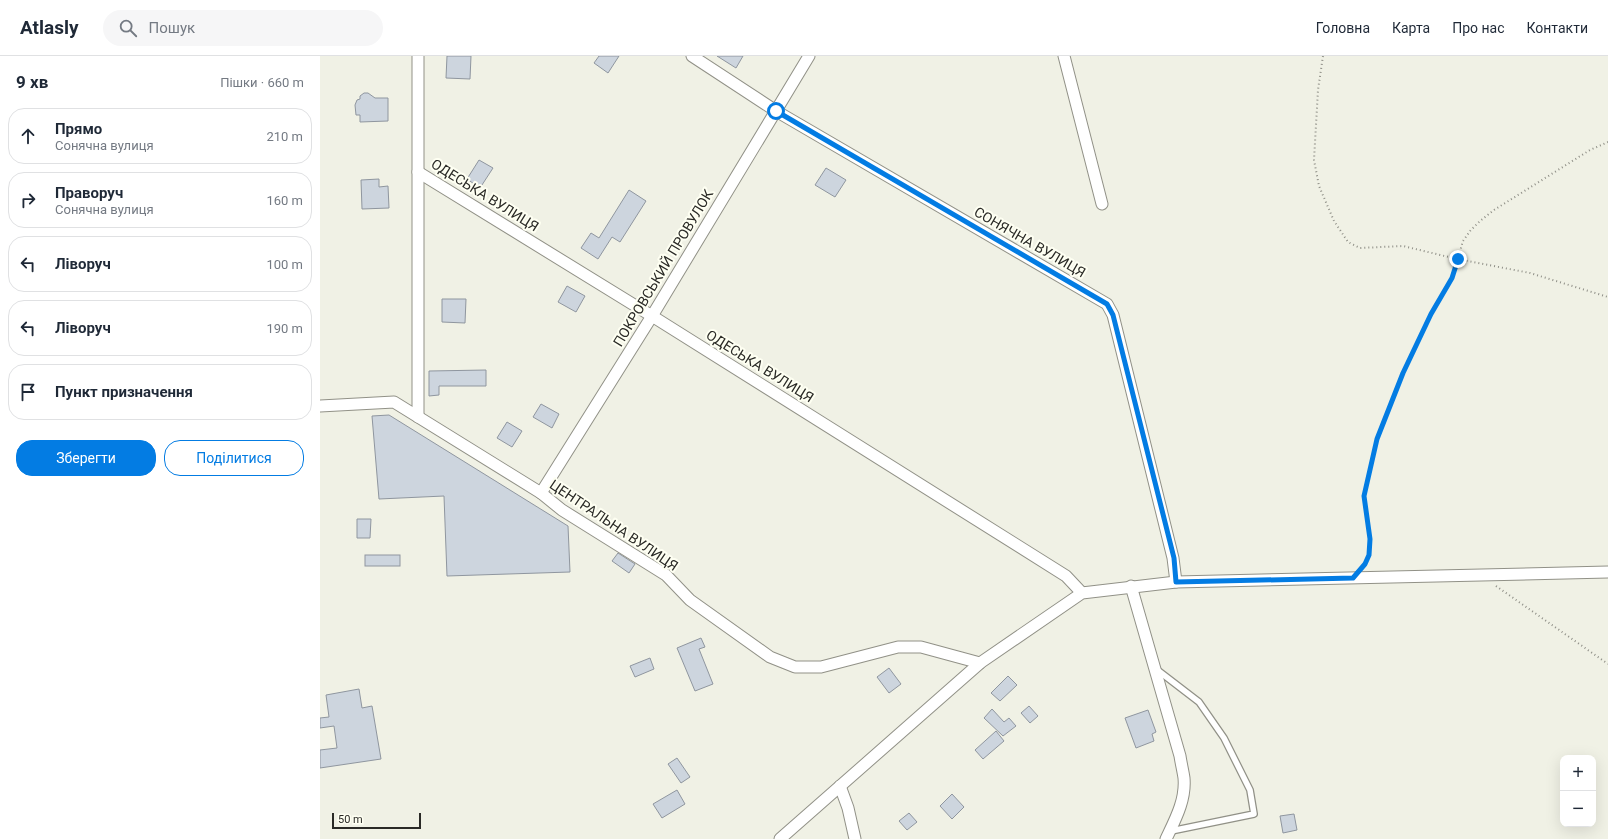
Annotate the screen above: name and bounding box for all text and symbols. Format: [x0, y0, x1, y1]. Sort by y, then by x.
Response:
search box [103, 10, 383, 46]
text: Atlasly [20, 16, 79, 39]
icon: search [117, 17, 139, 39]
text: Пошук [149, 19, 195, 37]
text: Головна [1316, 20, 1370, 36]
text: Карта [1392, 20, 1430, 36]
text: Про нас [1452, 20, 1505, 36]
text: Контакти [1527, 20, 1588, 36]
text: 9 хв [16, 72, 48, 92]
text: Пішки · 660 m [220, 75, 304, 90]
route start [767, 102, 785, 120]
text: Прямо [55, 120, 102, 138]
icon: ahead [17, 125, 39, 147]
text: 210 m [266, 129, 303, 144]
text: Сонячна вулиця [55, 138, 154, 153]
street label: ОДЕСЬКА ВУЛИЦЯ [428, 155, 542, 235]
text: Праворуч [55, 184, 123, 202]
street label: ПОКРОВСЬКИЙ ПРОВУЛОК [610, 187, 716, 349]
icon: right [17, 189, 39, 211]
text: 160 m [266, 193, 303, 208]
text: Сонячна вулиця [55, 202, 154, 217]
street label: СОНЯЧНА ВУЛИЦЯ [971, 204, 1089, 280]
route end [1449, 250, 1467, 268]
icon: left [17, 253, 39, 275]
text: Ліворуч [55, 255, 111, 273]
text: 100 m [266, 257, 303, 272]
icon: left [17, 317, 39, 339]
text: Ліворуч [55, 319, 111, 337]
text: 190 m [266, 321, 303, 336]
street label: ОДЕСЬКА ВУЛИЦЯ [703, 326, 817, 406]
icon: arrive [17, 381, 39, 403]
text: Пункт призначення [55, 383, 193, 401]
button: Зберегти [16, 440, 156, 476]
button: Поділитися [164, 440, 304, 476]
street label: ЦЕНТРАЛЬНА ВУЛИЦЯ [547, 476, 681, 574]
map controls [1560, 755, 1596, 827]
button: + [1560, 755, 1596, 791]
button: − [1560, 791, 1596, 827]
scale bar [332, 811, 421, 830]
text: 50 m [338, 813, 363, 826]

